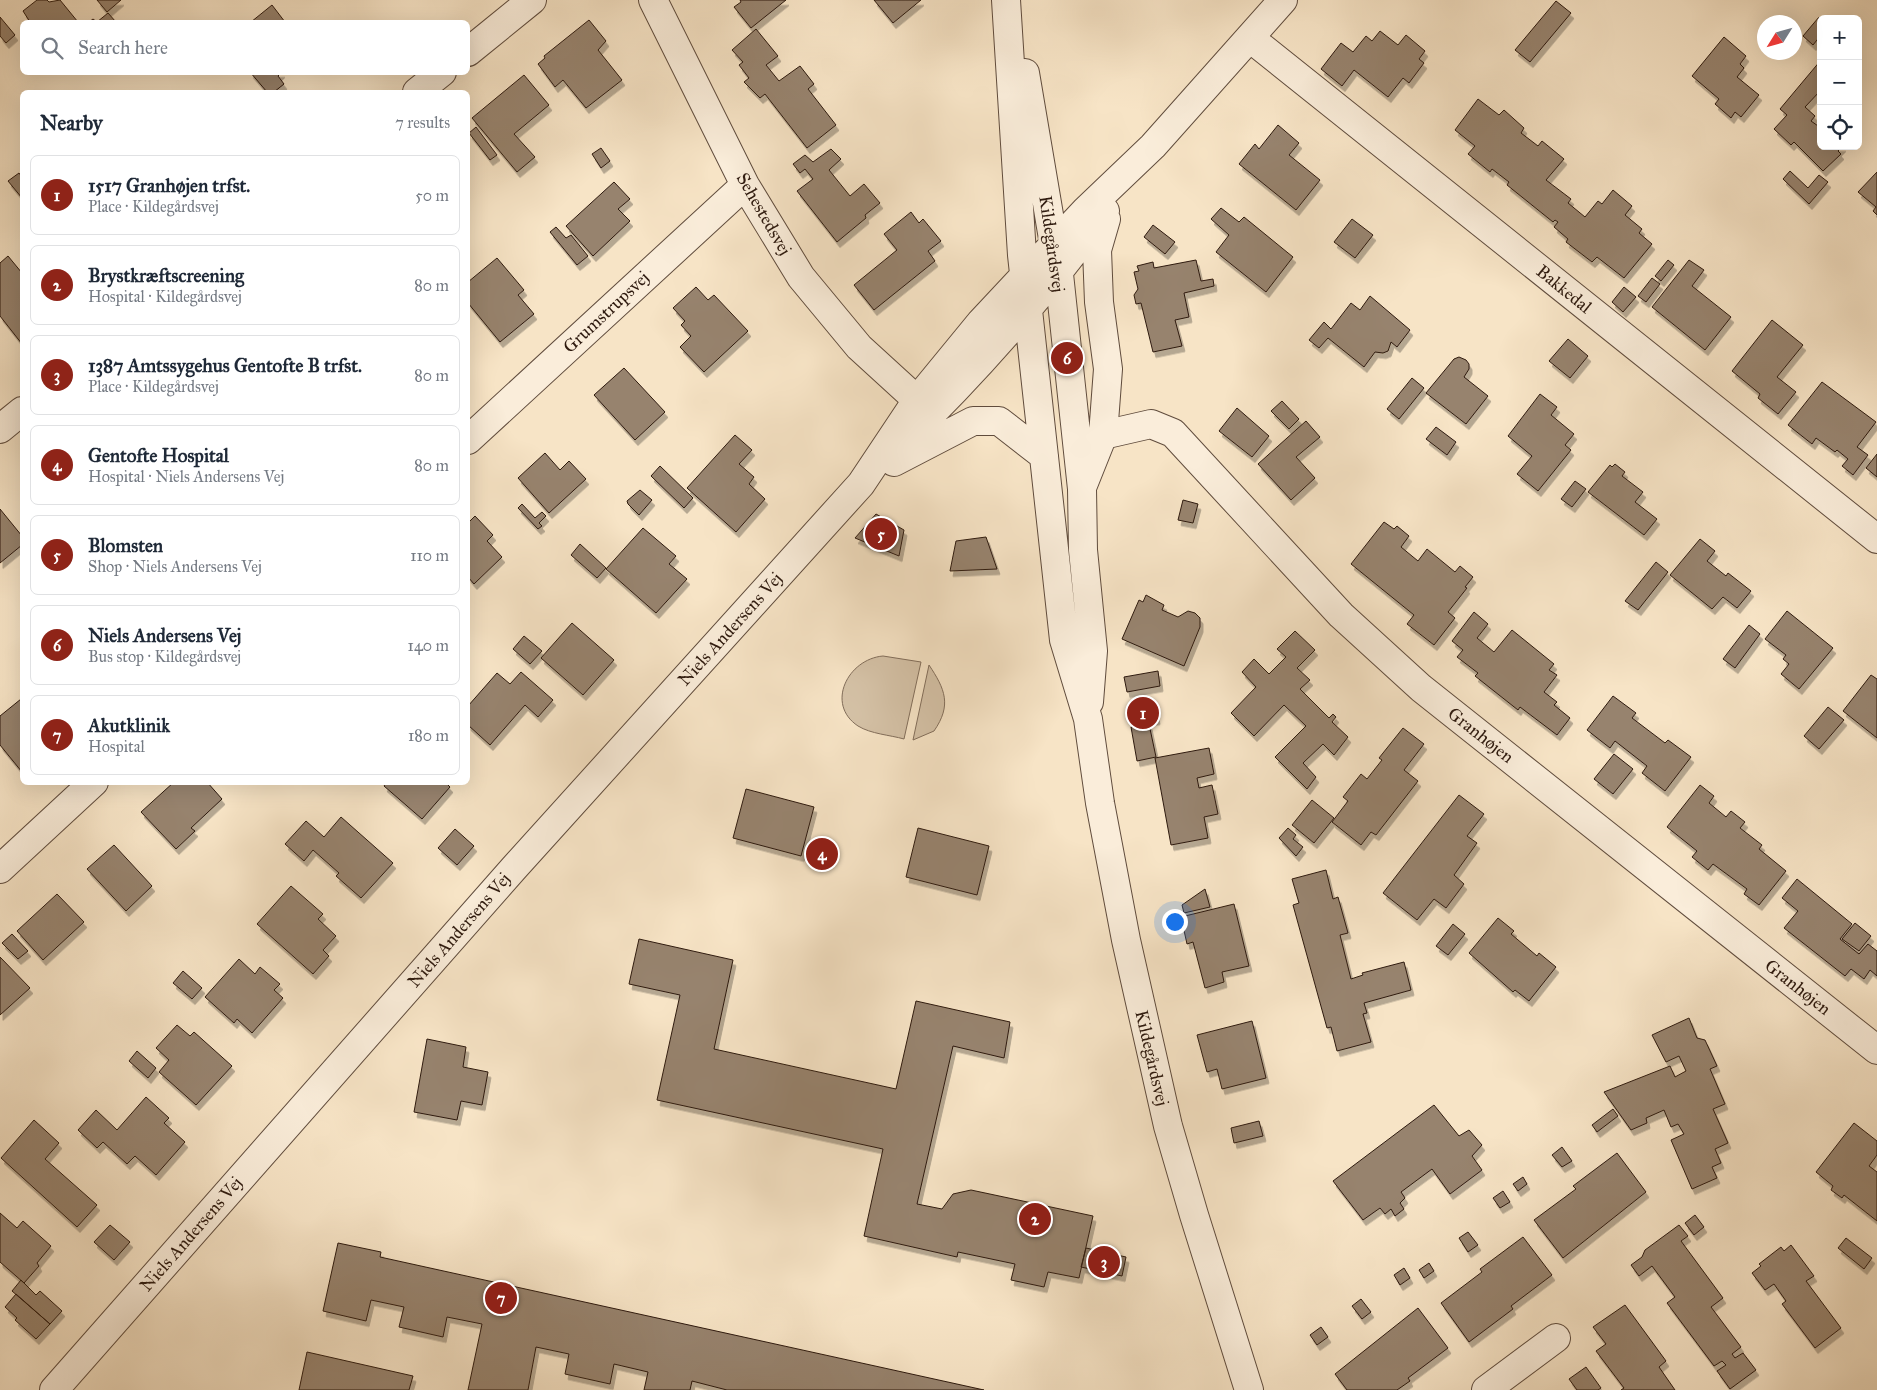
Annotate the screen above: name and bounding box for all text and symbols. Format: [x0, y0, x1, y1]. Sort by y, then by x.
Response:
north arrow [1757, 15, 1802, 60]
map controls [1817, 15, 1862, 150]
button: + [1817, 15, 1862, 60]
search box [20, 20, 470, 75]
icon: search [38, 34, 66, 62]
text: Search here [78, 36, 168, 59]
button: − [1817, 60, 1862, 105]
button: locate [1817, 105, 1862, 150]
text: Nearby [40, 110, 103, 136]
text: 7 results [395, 113, 450, 132]
street label: Sehestedsvej [732, 169, 796, 259]
text: 1517 Granhøjen trfst. [88, 174, 250, 197]
text: 1 [54, 186, 60, 205]
text: 50 m [415, 186, 449, 205]
street label: Kildegårdsvej [1033, 194, 1070, 294]
text: Place · Kildegårdsvej [88, 197, 219, 216]
street label: Bakkedal [1532, 260, 1596, 318]
text: Brystkræftscreening [88, 264, 244, 287]
street label: Grumstrupsvej [558, 266, 654, 358]
text: 2 [53, 276, 61, 295]
text: 80 m [414, 276, 449, 295]
text: Hospital · Kildegårdsvej [88, 287, 242, 306]
pin: 6 [1051, 339, 1083, 377]
text: 1387 Amtssygehus Gentofte B trfst. [88, 354, 362, 377]
text: 3 [54, 366, 60, 385]
text: 80 m [414, 366, 449, 385]
text: Place · Kildegårdsvej [88, 377, 219, 396]
text: Gentofte Hospital [88, 444, 229, 467]
text: 4 [53, 456, 61, 475]
text: 80 m [414, 456, 449, 475]
text: Hospital · Niels Andersens Vej [88, 467, 284, 486]
pin: 5 [865, 515, 897, 553]
text: Blomsten [88, 534, 163, 557]
text: 5 [53, 546, 61, 565]
text: 110 m [410, 546, 449, 565]
text: Shop · Niels Andersens Vej [88, 557, 262, 576]
street label: Niels Andersens Vej [673, 568, 787, 690]
text: Niels Andersens Vej [88, 624, 241, 647]
text: 6 [53, 636, 61, 655]
text: 140 m [408, 636, 449, 655]
text: Bus stop · Kildegårdsvej [88, 647, 241, 666]
pin: 1 [1127, 694, 1159, 732]
street label: Granhøjen [1443, 702, 1519, 768]
text: Akutklinik [88, 714, 170, 737]
text: 7 [53, 726, 61, 745]
text: 180 m [408, 726, 449, 745]
text: Hospital [88, 737, 145, 756]
pin: 4 [806, 835, 838, 873]
street label: Niels Andersens Vej [403, 868, 515, 992]
your location [1162, 909, 1188, 935]
street label: Granhøjen [1760, 954, 1836, 1020]
street label: Kildegårdsvej [1129, 1008, 1174, 1108]
street label: Niels Andersens Vej [135, 1172, 247, 1296]
pin: 2 [1019, 1200, 1051, 1238]
pin: 3 [1088, 1243, 1120, 1281]
pin: 7 [485, 1279, 517, 1317]

